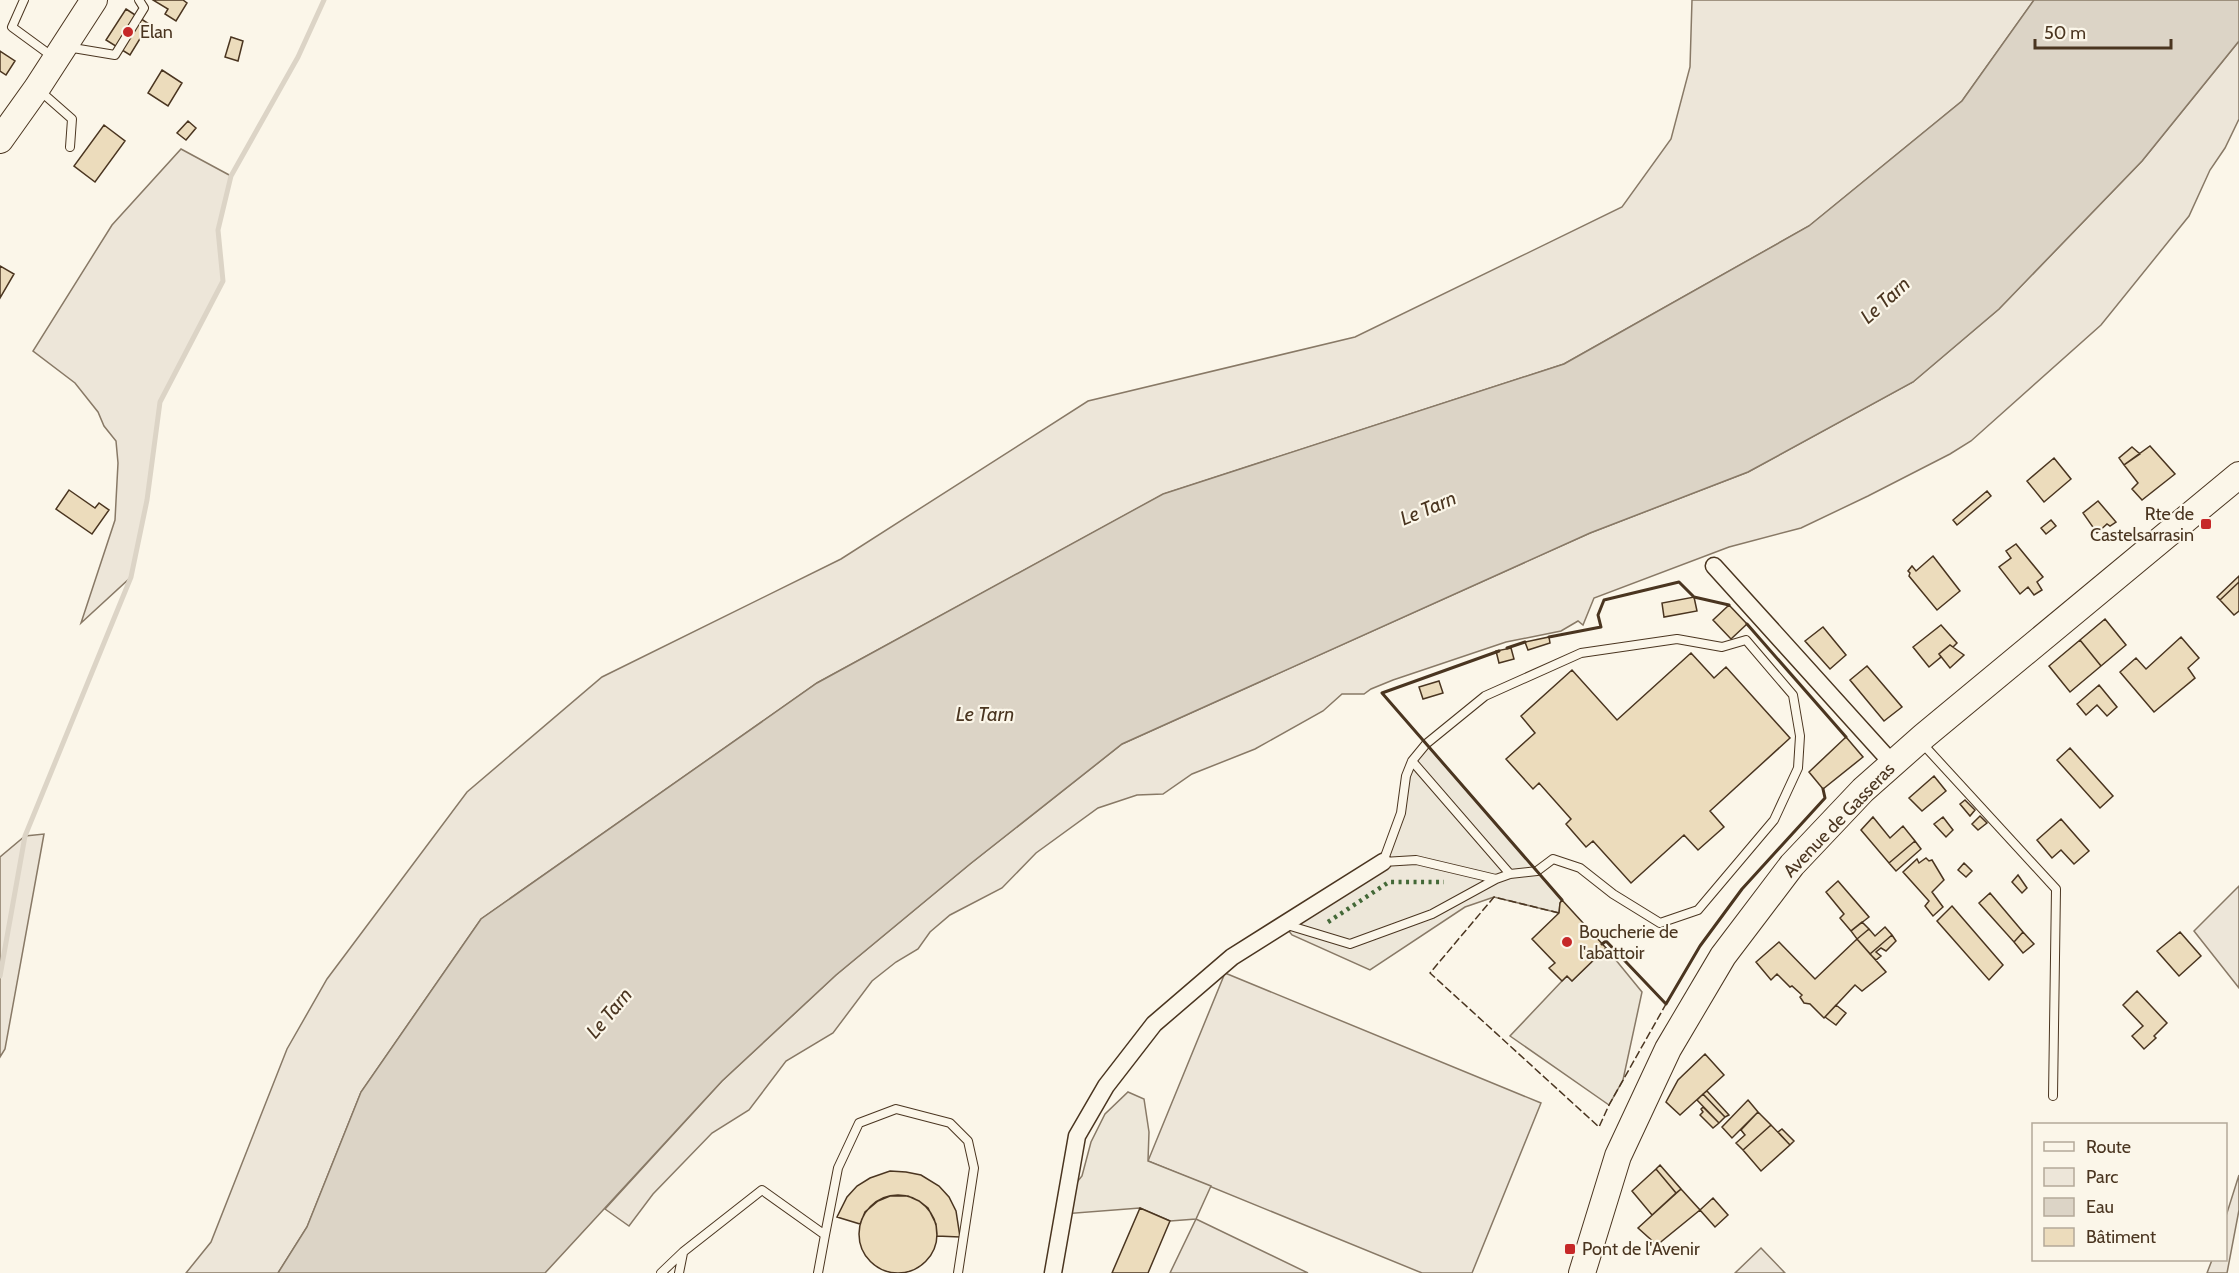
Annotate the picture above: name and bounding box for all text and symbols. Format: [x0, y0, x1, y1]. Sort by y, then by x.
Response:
scale bar [2035, 12, 2172, 50]
place label: Elan [140, 21, 173, 43]
text: 50 m [2044, 22, 2086, 44]
marker: Elan [121, 25, 135, 39]
water label: Le Tarn [1855, 272, 1915, 328]
water label: Le Tarn [1396, 486, 1460, 530]
place label: Rte de Castelsarrasin [2090, 503, 2194, 546]
marker: Rte de Castelsarrasin [2199, 517, 2213, 531]
water label: Le Tarn [956, 702, 1014, 726]
street label: Avenue de Gasseras [1779, 758, 1899, 882]
place label: Boucherie de l'abattoir [1579, 921, 1678, 964]
marker: Boucherie de l'abattoir [1560, 935, 1574, 949]
water label: Le Tarn [581, 983, 637, 1043]
legend [2032, 1123, 2227, 1261]
text: Route [2086, 1136, 2131, 1158]
text: Parc [2086, 1166, 2118, 1188]
text: Eau [2086, 1196, 2114, 1218]
text: Bâtiment [2086, 1226, 2156, 1248]
place label: Pont de l'Avenir [1582, 1238, 1700, 1260]
marker: Pont de l'Avenir [1563, 1242, 1577, 1256]

